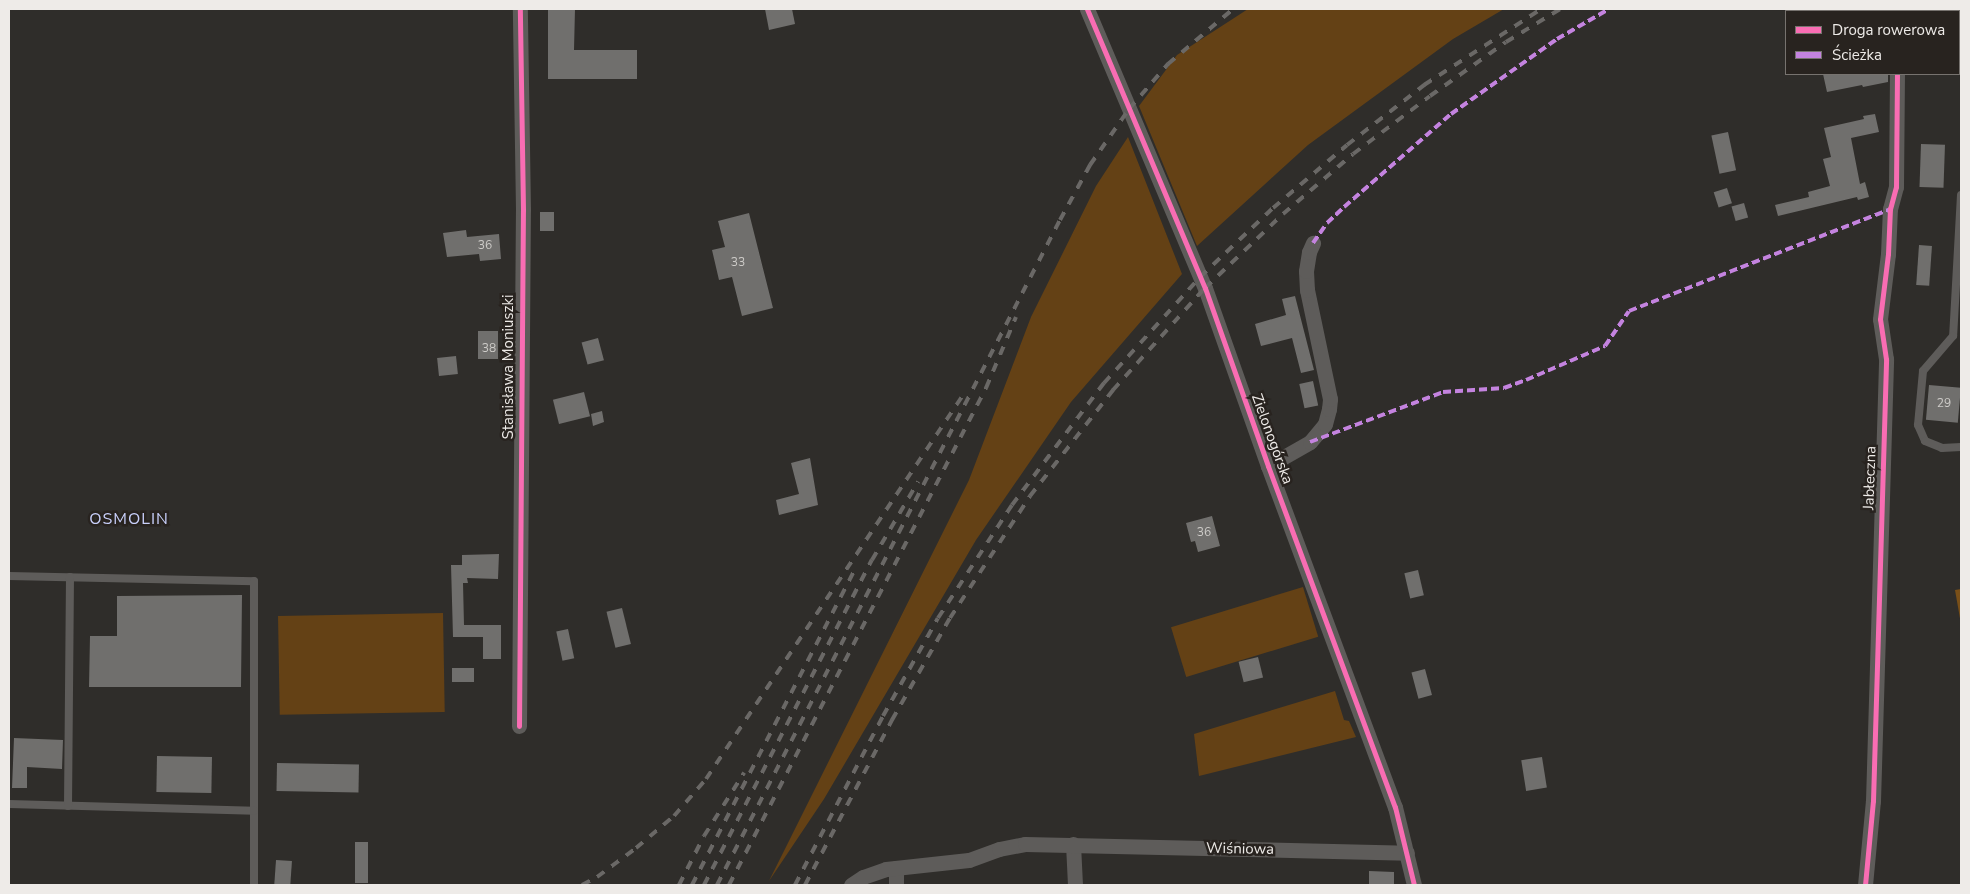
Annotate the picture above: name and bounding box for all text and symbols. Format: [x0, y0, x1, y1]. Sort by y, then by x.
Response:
legend [1785, 10, 1960, 75]
text: Droga rowerowa [1832, 20, 1945, 40]
text: Ścieżka [1832, 45, 1882, 65]
house number: 36 [478, 239, 492, 253]
house number: 33 [731, 256, 745, 270]
street label: Stanisława Moniuszki [500, 295, 518, 439]
house number: 38 [482, 342, 496, 356]
street label: Zielonogórska [1247, 391, 1297, 487]
house number: 29 [1937, 397, 1951, 411]
street label: Jabłeczna [1860, 446, 1880, 510]
district label: OSMOLIN [88, 509, 170, 529]
house number: 36 [1197, 526, 1211, 540]
street label: Wiśniowa [1206, 839, 1274, 859]

